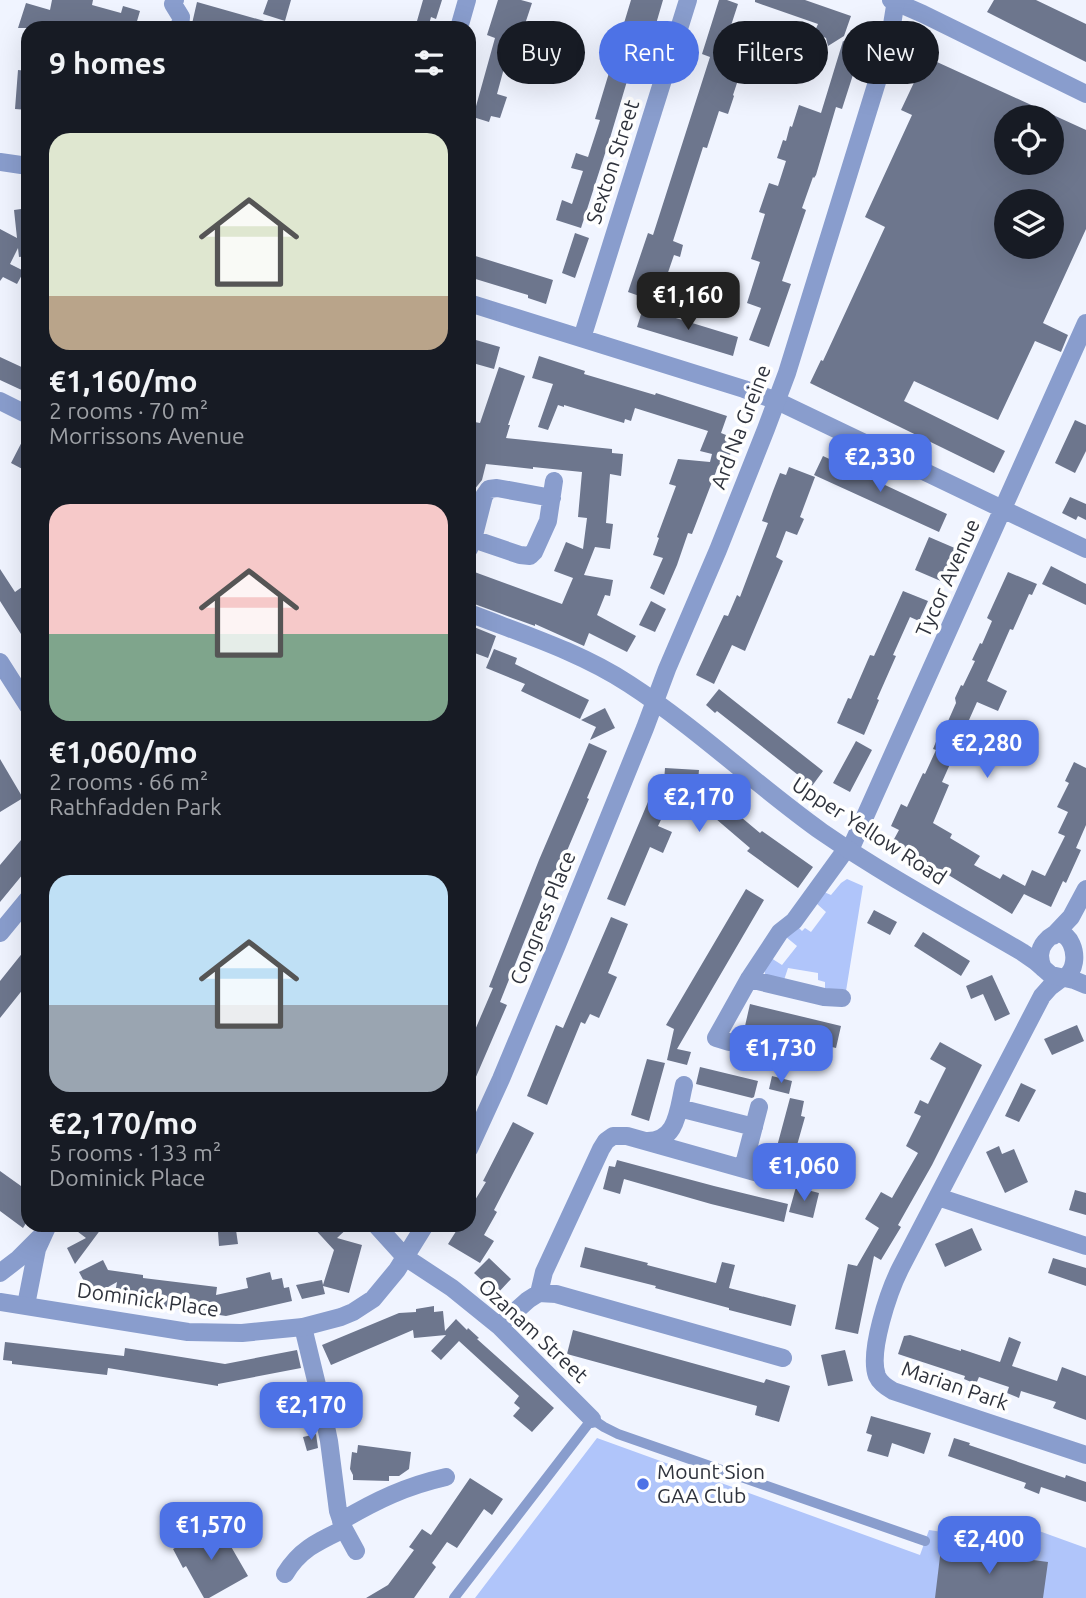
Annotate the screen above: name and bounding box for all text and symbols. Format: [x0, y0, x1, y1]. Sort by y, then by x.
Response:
chip: Buy [497, 21, 585, 84]
chip: Rent [599, 21, 699, 84]
chip: Filters [713, 21, 828, 84]
chip: New [842, 21, 939, 84]
icon: filters [410, 44, 448, 82]
text: 9 homes [49, 46, 166, 80]
street label: Sexton Street [581, 97, 643, 227]
map controls [994, 105, 1064, 259]
button: locate [994, 105, 1064, 175]
icon: home [186, 179, 312, 305]
button: layers [994, 189, 1064, 259]
pin: €1,160 [631, 272, 745, 332]
text: €1,160 [653, 282, 723, 307]
street label: Ard Na Greine [705, 361, 775, 492]
text: €1,160/mo [49, 364, 198, 398]
text: 2 rooms · 70 m² [49, 398, 208, 423]
text: Morrissons Avenue [49, 423, 245, 448]
pin: €2,330 [823, 434, 937, 494]
text: €2,330 [845, 444, 915, 469]
street label: Tycor Avenue [910, 515, 984, 640]
icon: home [186, 550, 312, 676]
pin: €2,280 [930, 720, 1044, 780]
text: €2,280 [952, 730, 1022, 755]
text: €1,060/mo [49, 735, 198, 769]
text: 2 rooms · 66 m² [49, 769, 208, 794]
street label: Upper Yellow Road [788, 771, 951, 889]
pin: €2,170 [642, 774, 756, 834]
text: €2,170 [664, 784, 734, 809]
text: Rathfadden Park [49, 794, 222, 819]
street label: Congress Place [504, 847, 580, 988]
icon: home [186, 921, 312, 1047]
pin: €1,730 [724, 1026, 838, 1085]
text: €1,730 [746, 1035, 816, 1060]
text: €2,170/mo [49, 1106, 198, 1140]
text: 5 rooms · 133 m² [49, 1140, 221, 1165]
pin: €1,060 [747, 1144, 861, 1203]
text: €1,060 [769, 1153, 839, 1178]
text: Dominick Place [49, 1165, 205, 1190]
street label: Ozanam Street [474, 1273, 593, 1387]
street label: Dominick Place [76, 1277, 221, 1321]
street label: Marian Park [899, 1356, 1012, 1415]
pin: €2,170 [254, 1382, 368, 1442]
text: €2,170 [276, 1392, 346, 1417]
place label: Mount Sion GAA Club [657, 1459, 765, 1507]
marker: Mount Sion GAA Club [635, 1476, 651, 1492]
pin: €1,570 [154, 1502, 268, 1562]
text: €1,570 [176, 1512, 246, 1537]
pin: €2,400 [932, 1516, 1046, 1576]
text: €2,400 [954, 1526, 1024, 1551]

